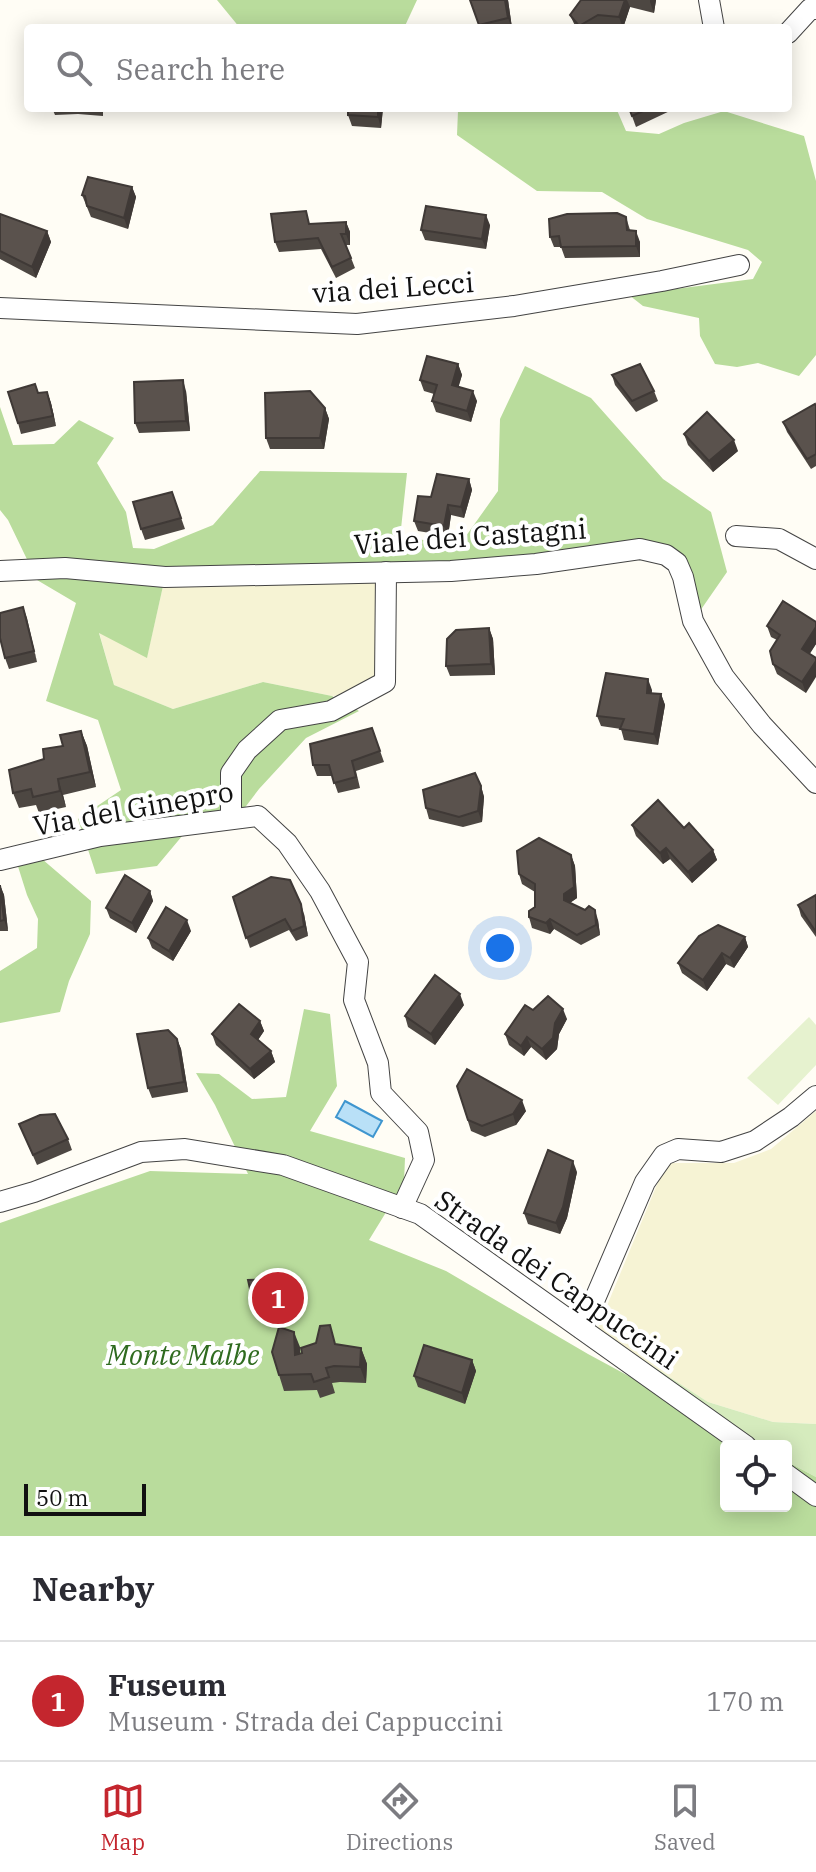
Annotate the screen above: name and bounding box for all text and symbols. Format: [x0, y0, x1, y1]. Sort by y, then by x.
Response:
search box [24, 24, 792, 112]
icon: search [52, 46, 96, 90]
text: Search here [116, 49, 285, 88]
street label: via dei Lecci [311, 263, 475, 311]
street label: Viale dei Castagni [352, 509, 588, 563]
street label: Via del Ginepro [30, 772, 236, 844]
your location [480, 928, 520, 968]
street label: Strada dei Cappuccini [428, 1181, 686, 1377]
pin: 1 [252, 1268, 304, 1328]
park label: Monte Malbe [106, 1336, 260, 1373]
map controls [720, 1440, 792, 1512]
button: locate [720, 1440, 792, 1512]
scale bar [24, 1480, 146, 1516]
text: 50 m [36, 1483, 88, 1512]
text: Nearby [32, 1566, 154, 1610]
text: Fuseum [108, 1665, 227, 1704]
text: 1 [50, 1684, 66, 1718]
text: 170 m [706, 1684, 784, 1718]
text: Museum · Strada dei Cappuccini [108, 1704, 503, 1738]
tab: Map [100, 1779, 145, 1856]
tab: Directions [346, 1779, 453, 1856]
tab: Saved [654, 1779, 716, 1856]

